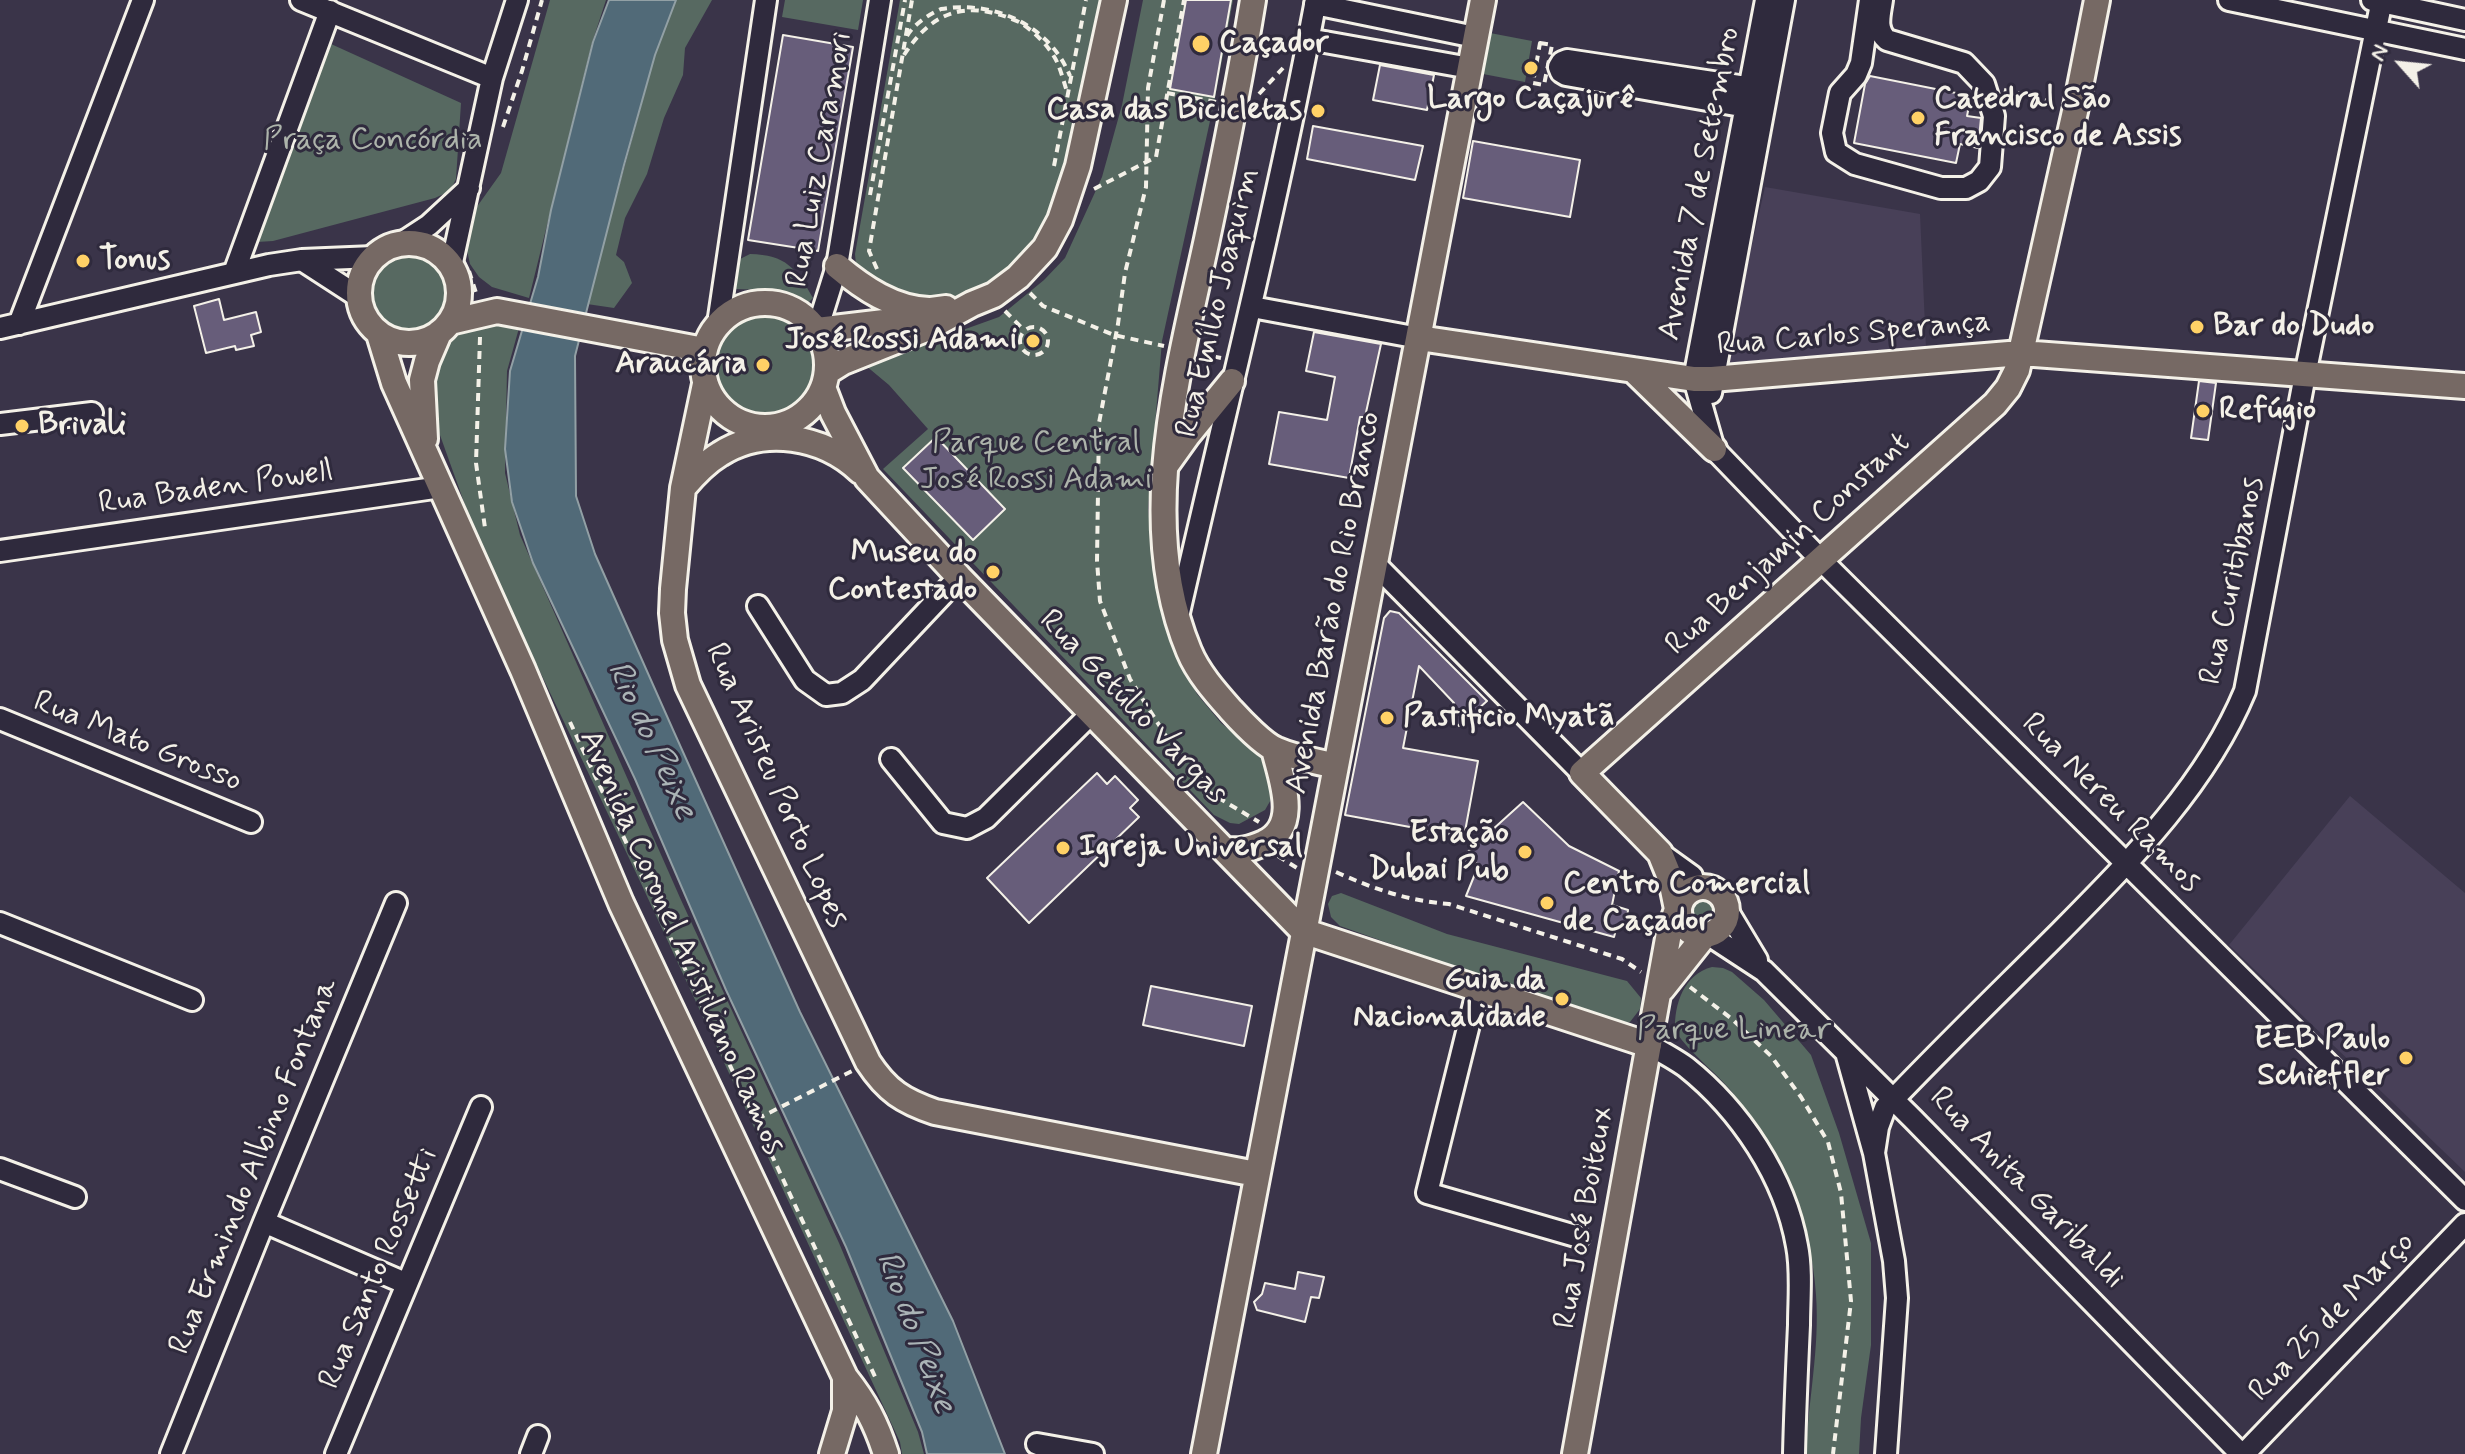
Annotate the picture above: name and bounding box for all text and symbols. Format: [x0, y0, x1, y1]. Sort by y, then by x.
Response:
street label: Avenida 7 de Setembro [1652, 24, 1750, 344]
north arrow [2361, 24, 2441, 104]
place label: Caçador [1219, 25, 1329, 63]
street label: Rua Luiz Caramori [780, 29, 862, 291]
marker: Caçador [1190, 33, 1212, 55]
text: N [2364, 40, 2395, 66]
marker: Largo Caçajurê [1522, 59, 1540, 77]
place label: Largo Caçajurê [1427, 81, 1635, 119]
place label: Catedral São Francisco de Assis [1934, 81, 2182, 156]
place label: Casa das Bicicletas [1046, 92, 1302, 130]
marker: Casa das Bicicletas [1309, 102, 1327, 120]
marker: Catedral São Francisco de Assis [1909, 109, 1927, 127]
park label: Praça Concórdia [263, 122, 483, 160]
street label: Rua Emílio Joaquim [1169, 164, 1269, 442]
place label: Tonus [99, 242, 170, 280]
marker: Tonus [74, 252, 92, 270]
street label: Rua Carlos Sperança [1716, 304, 1992, 366]
place label: Bar do Dudo [2213, 308, 2374, 346]
marker: Bar do Dudo [2188, 318, 2206, 336]
place label: José Rossi Adami [785, 322, 1017, 360]
marker: José Rossi Adami [1024, 332, 1042, 350]
place label: Araucária [615, 346, 747, 384]
marker: Araucária [754, 356, 772, 374]
place label: Refúgio [2219, 392, 2316, 430]
marker: Refúgio [2194, 402, 2212, 420]
place label: Brivali [38, 407, 126, 445]
street label: Avenida Barão do Rio Branco [1279, 409, 1391, 797]
marker: Brivali [13, 417, 31, 435]
park label: Parque Central José Rossi Adami [920, 425, 1152, 500]
street label: Rua Benjamin Constant [1659, 425, 1919, 665]
street label: Rua Baden Powell [96, 454, 336, 524]
street label: Rua Curitibanos [2193, 473, 2275, 689]
place label: Museu do Contestado [828, 535, 977, 610]
marker: Museu do Contestado [984, 563, 1002, 581]
street label: Rua Getúlio Vargas [1029, 603, 1235, 813]
street label: Rua Aristeu Porto Lopes [695, 638, 855, 934]
water label: Rio do Peixe [596, 655, 704, 827]
street label: Rua Mato Grosso [27, 684, 247, 802]
place label: Pastificio Myatã [1403, 699, 1614, 737]
street label: Rua Nereu Ramos [2012, 706, 2208, 902]
marker: Pastificio Myatã [1378, 709, 1396, 727]
street label: Avenida Coronel Aristiliano Ramos [569, 725, 791, 1161]
place label: Estação Dubai Pub [1368, 815, 1509, 890]
place label: Igreja Universal [1079, 829, 1303, 867]
marker: Igreja Universal [1054, 839, 1072, 857]
marker: Estação Dubai Pub [1516, 843, 1534, 861]
place label: Centro Comercial de Caçador [1563, 866, 1810, 941]
marker: Centro Comercial de Caçador [1538, 894, 1556, 912]
place label: Guia da Nacionalidade [1353, 962, 1546, 1037]
street label: Rua Ermindo Albino Fontana [162, 973, 348, 1361]
marker: Guia da Nacionalidade [1553, 990, 1571, 1008]
park label: Parque Linear [1637, 1012, 1831, 1050]
place label: EEB Paulo Schieffler [2254, 1021, 2390, 1096]
marker: EEB Paulo Schieffler [2397, 1049, 2415, 1067]
street label: Rua Anita Garibaldi [1920, 1080, 2132, 1298]
street label: Rua José Boiteux [1548, 1104, 1624, 1332]
street label: Rua Santo Rossetti [312, 1143, 448, 1395]
street label: Rua 25 de Março [2242, 1225, 2424, 1411]
water label: Rio do Peixe [865, 1246, 963, 1420]

